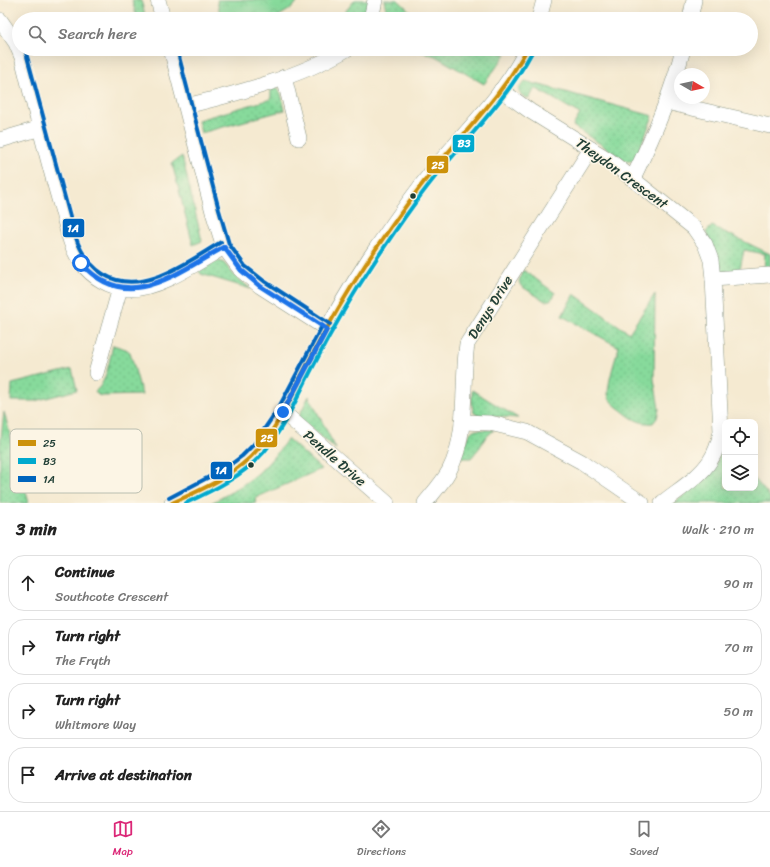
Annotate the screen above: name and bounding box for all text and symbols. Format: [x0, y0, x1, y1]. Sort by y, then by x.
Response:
search box [12, 12, 758, 56]
text: Search here [58, 21, 137, 47]
icon: search [26, 23, 48, 45]
north arrow [674, 68, 710, 104]
street label: Theydon Crescent [570, 131, 674, 217]
line badge: B3 [452, 134, 475, 153]
text: B3 [458, 134, 471, 153]
line badge: 25 [426, 155, 449, 174]
text: 25 [430, 156, 445, 175]
unlabelled marker [408, 191, 418, 201]
line badge: 1A [62, 218, 85, 238]
text: 1A [67, 219, 79, 238]
route start [72, 254, 90, 272]
street label: Denys Drive [461, 270, 520, 344]
route end [274, 403, 292, 421]
map controls [722, 419, 758, 491]
button: locate [722, 419, 758, 455]
street label: Pendle Drive [297, 424, 372, 493]
line badge: 25 [255, 428, 278, 448]
legend [10, 429, 142, 493]
text: 25 [259, 429, 274, 448]
text: 25 [43, 434, 56, 453]
text: B3 [43, 452, 56, 471]
button: layers [722, 455, 758, 491]
unlabelled marker [246, 460, 256, 470]
line badge: 1A [210, 461, 233, 480]
text: 1A [215, 461, 227, 480]
text: 1A [43, 470, 55, 489]
text: 3 min [16, 514, 57, 544]
text: Walk · 210 m [682, 518, 754, 541]
text: Continue [55, 559, 115, 585]
icon: ahead [17, 572, 39, 594]
text: 90 m [723, 572, 753, 595]
text: Southcote Crescent [55, 585, 168, 608]
text: Turn right [55, 623, 120, 649]
icon: right [17, 636, 39, 658]
text: 70 m [724, 636, 753, 659]
text: The Fryth [55, 649, 111, 672]
text: Turn right [55, 687, 120, 713]
icon: right [17, 700, 39, 722]
text: 50 m [723, 700, 753, 723]
text: Whitmore Way [55, 713, 136, 736]
text: Arrive at destination [55, 762, 192, 788]
icon: arrive [17, 764, 39, 786]
tab: Map [112, 818, 134, 861]
tab: Directions [357, 818, 406, 861]
tab: Saved [629, 818, 658, 861]

